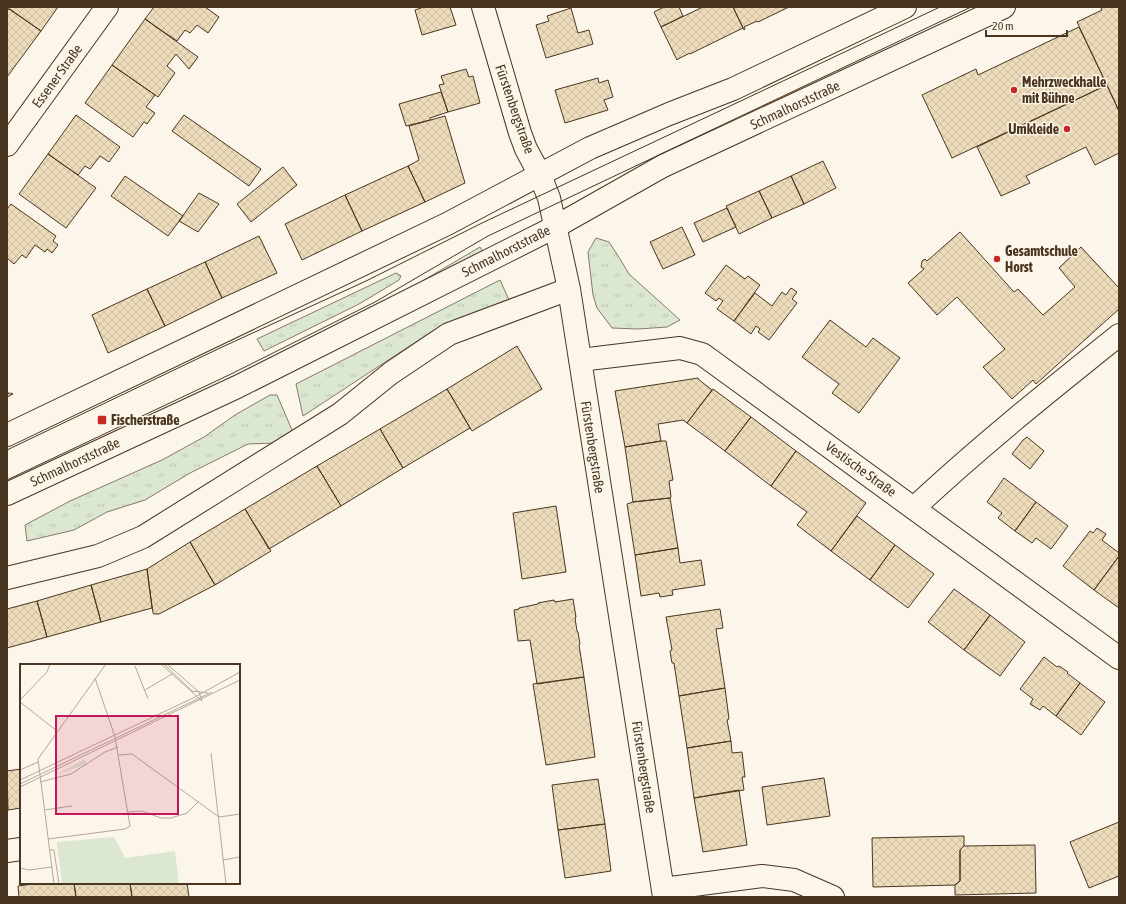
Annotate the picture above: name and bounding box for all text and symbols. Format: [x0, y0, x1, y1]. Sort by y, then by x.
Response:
scale bar [986, 12, 1067, 38]
text: 20 m [992, 19, 1014, 33]
street label: Essener Straße [29, 41, 85, 111]
street label: Fürstenbergstraße [492, 62, 538, 156]
place label: Mehrzweckhalle mit Bühne [1022, 74, 1106, 106]
street label: Schmalhorststraße [748, 77, 842, 133]
marker: Mehrzweckhalle mit Bühne [1009, 85, 1019, 95]
place label: Umkleide [1008, 121, 1059, 137]
marker: Umkleide [1062, 124, 1072, 134]
street label: Schmalhorststraße [459, 222, 553, 280]
place label: Gesamtschule Horst [1005, 243, 1078, 275]
marker: Gesamtschule Horst [992, 254, 1002, 264]
street label: Fürstenbergstraße [578, 400, 608, 494]
place label: Fischerstraße [111, 412, 180, 428]
marker: Fischerstraße [96, 414, 108, 426]
street label: Schmalhorststraße [28, 434, 122, 490]
street label: Vestische Straße [823, 438, 899, 500]
inset map [20, 664, 240, 884]
street label: Fürstenbergstraße [629, 720, 659, 814]

